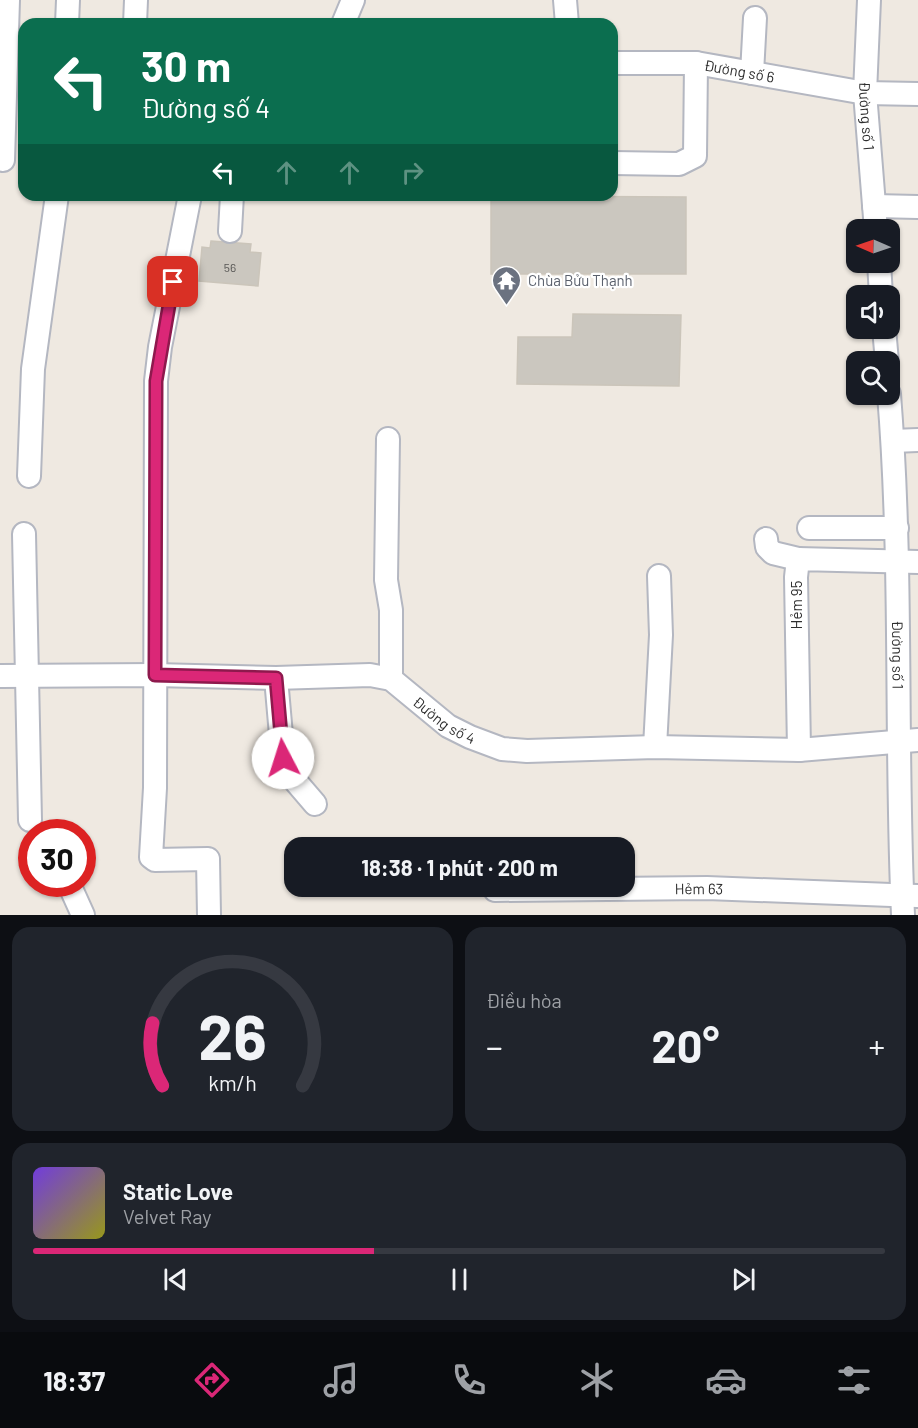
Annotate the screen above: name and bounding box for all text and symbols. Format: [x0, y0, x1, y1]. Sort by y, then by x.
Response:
text: 30 m [141, 40, 231, 90]
icon: left [42, 42, 120, 120]
street label: Đường số 6 [703, 56, 776, 86]
street label: Đường số 1 [856, 81, 879, 151]
text: Đường số 4 [141, 91, 270, 123]
icon: left [207, 156, 240, 189]
icon: ahead [270, 156, 303, 189]
icon: ahead [333, 156, 366, 189]
icon: right [396, 156, 429, 189]
north arrow [846, 219, 900, 273]
map controls [846, 219, 900, 405]
pin [147, 256, 198, 307]
house number: 56 [224, 260, 236, 274]
temple icon: Chùa Bửu Thạnh [491, 264, 523, 306]
icon: arrive [156, 265, 189, 298]
place label: Chùa Bửu Thạnh [528, 271, 633, 289]
button: sound [846, 285, 900, 339]
button: search [846, 351, 900, 405]
street label: Hẻm 95 [787, 581, 805, 629]
street label: Đường số 1 [889, 620, 908, 689]
street label: Đường số 4 [410, 692, 478, 747]
position arrow [251, 726, 315, 790]
speed limit sign: 30 [18, 819, 96, 897]
text: 18:38 · 1 phút · 200 m [361, 854, 558, 880]
street label: Hẻm 63 [675, 879, 724, 898]
text: Điều hòa [486, 988, 562, 1012]
text: 26 [198, 998, 267, 1072]
text: 20° [652, 1018, 719, 1072]
text: − [486, 1026, 503, 1066]
text: + [869, 1026, 885, 1066]
text: km/h [208, 1070, 257, 1095]
text: Static Love [123, 1178, 233, 1204]
text: Velvet Ray [123, 1204, 212, 1228]
icon: previous [159, 1263, 192, 1296]
icon: pause [443, 1263, 476, 1296]
icon: next [727, 1263, 760, 1296]
icon: directions [191, 1359, 233, 1401]
icon: music [320, 1359, 362, 1401]
icon: phone [448, 1359, 490, 1401]
icon: climate [576, 1359, 618, 1401]
icon: car [705, 1359, 747, 1401]
icon: filters [833, 1359, 875, 1401]
text: 18:37 [43, 1364, 105, 1396]

